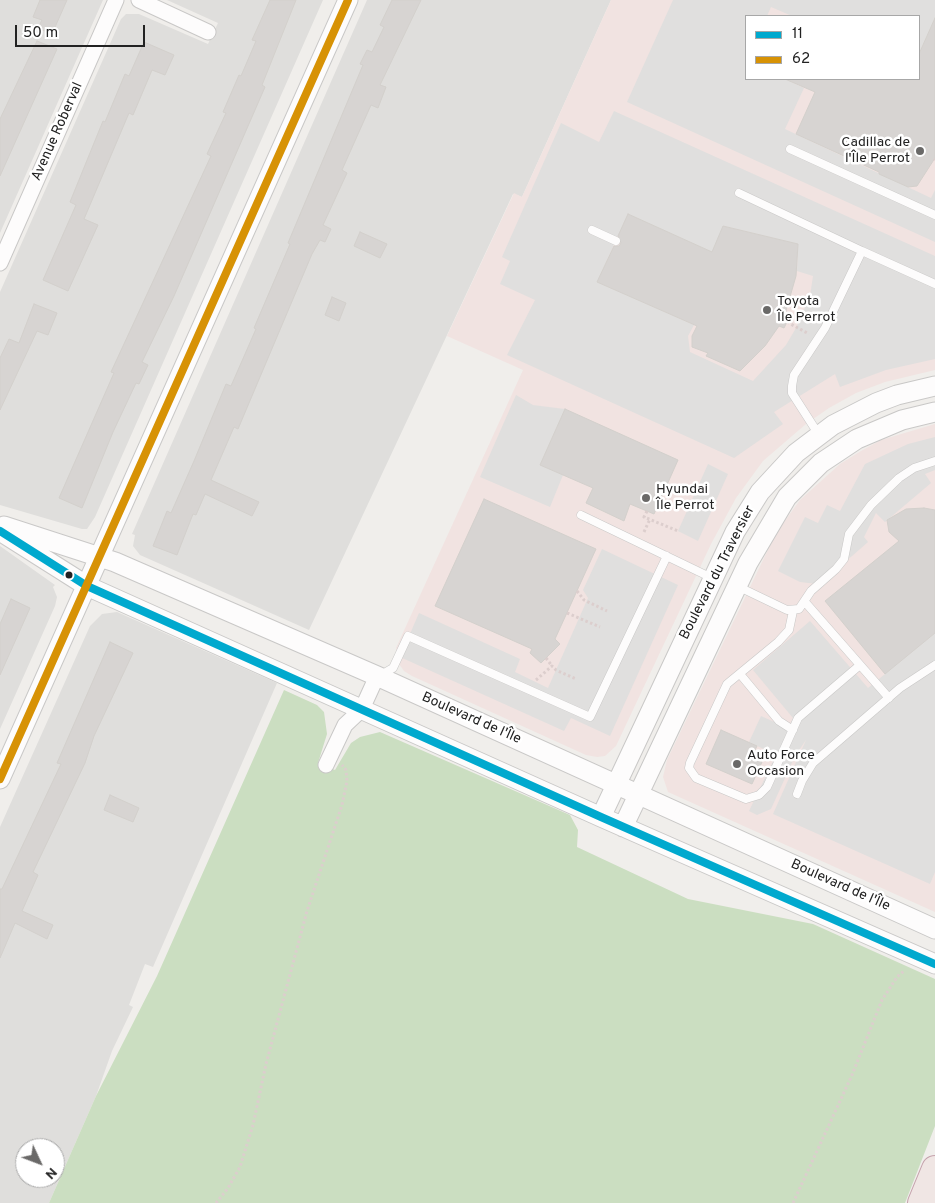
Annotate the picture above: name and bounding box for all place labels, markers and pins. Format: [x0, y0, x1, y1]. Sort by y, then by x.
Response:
place label: Cadillac de l'Île Perrot [841, 135, 910, 168]
marker: Cadillac de l'Île Perrot [914, 145, 926, 157]
place label: Toyota Île Perrot [777, 294, 835, 326]
marker: Toyota Île Perrot [761, 304, 773, 316]
place label: Hyundai Île Perrot [656, 482, 714, 514]
marker: Hyundai Île Perrot [640, 492, 652, 504]
unlabelled marker [64, 570, 74, 580]
place label: Auto Force Occasion [747, 748, 815, 780]
marker: Auto Force Occasion [731, 758, 743, 770]

